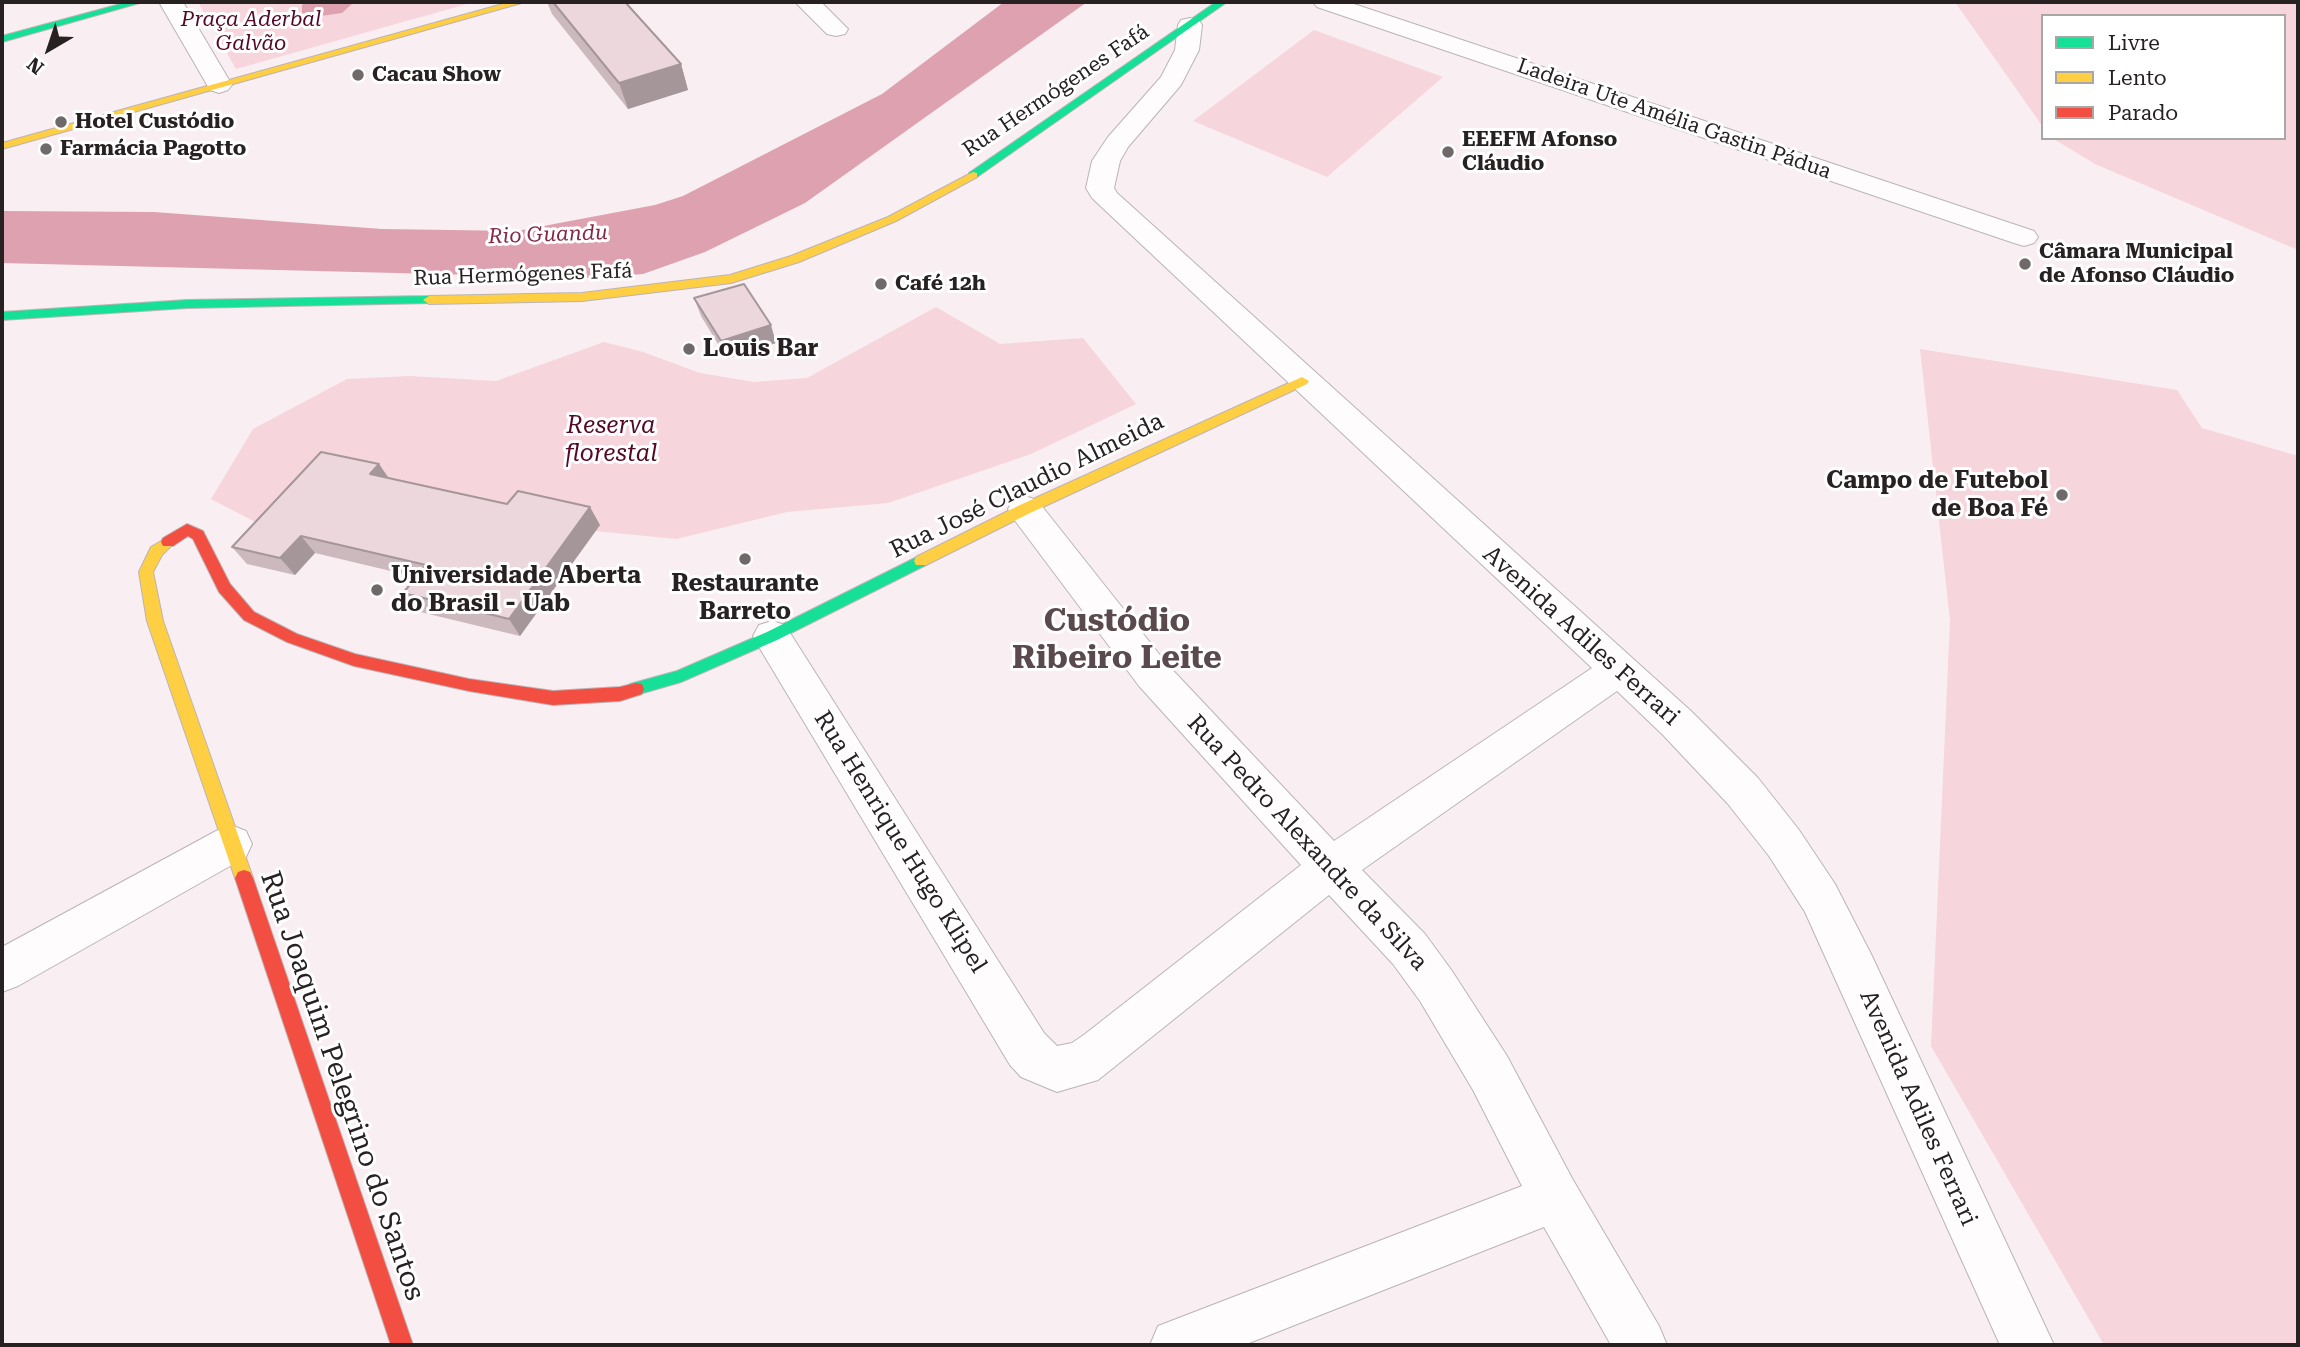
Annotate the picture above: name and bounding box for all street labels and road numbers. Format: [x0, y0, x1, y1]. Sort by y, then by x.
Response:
street label: Rua Hermógenes Fafá [958, 19, 1154, 163]
street label: Ladeira Ute Amélia Gastin Pádua [1514, 53, 1834, 185]
street label: Rua Hermógenes Fafá [413, 259, 633, 291]
street label: Rua José Claudio Almeida [886, 407, 1168, 565]
street label: Avenida Adiles Ferrari [1477, 540, 1685, 732]
street label: Rua Henrique Hugo Klipel [808, 706, 992, 978]
street label: Rua Pedro Alexandre da Silva [1181, 709, 1433, 977]
street label: Rua Joaquim Pelegrino do Santos [253, 867, 431, 1305]
street label: Avenida Adiles Ferrari [1853, 986, 1983, 1230]

